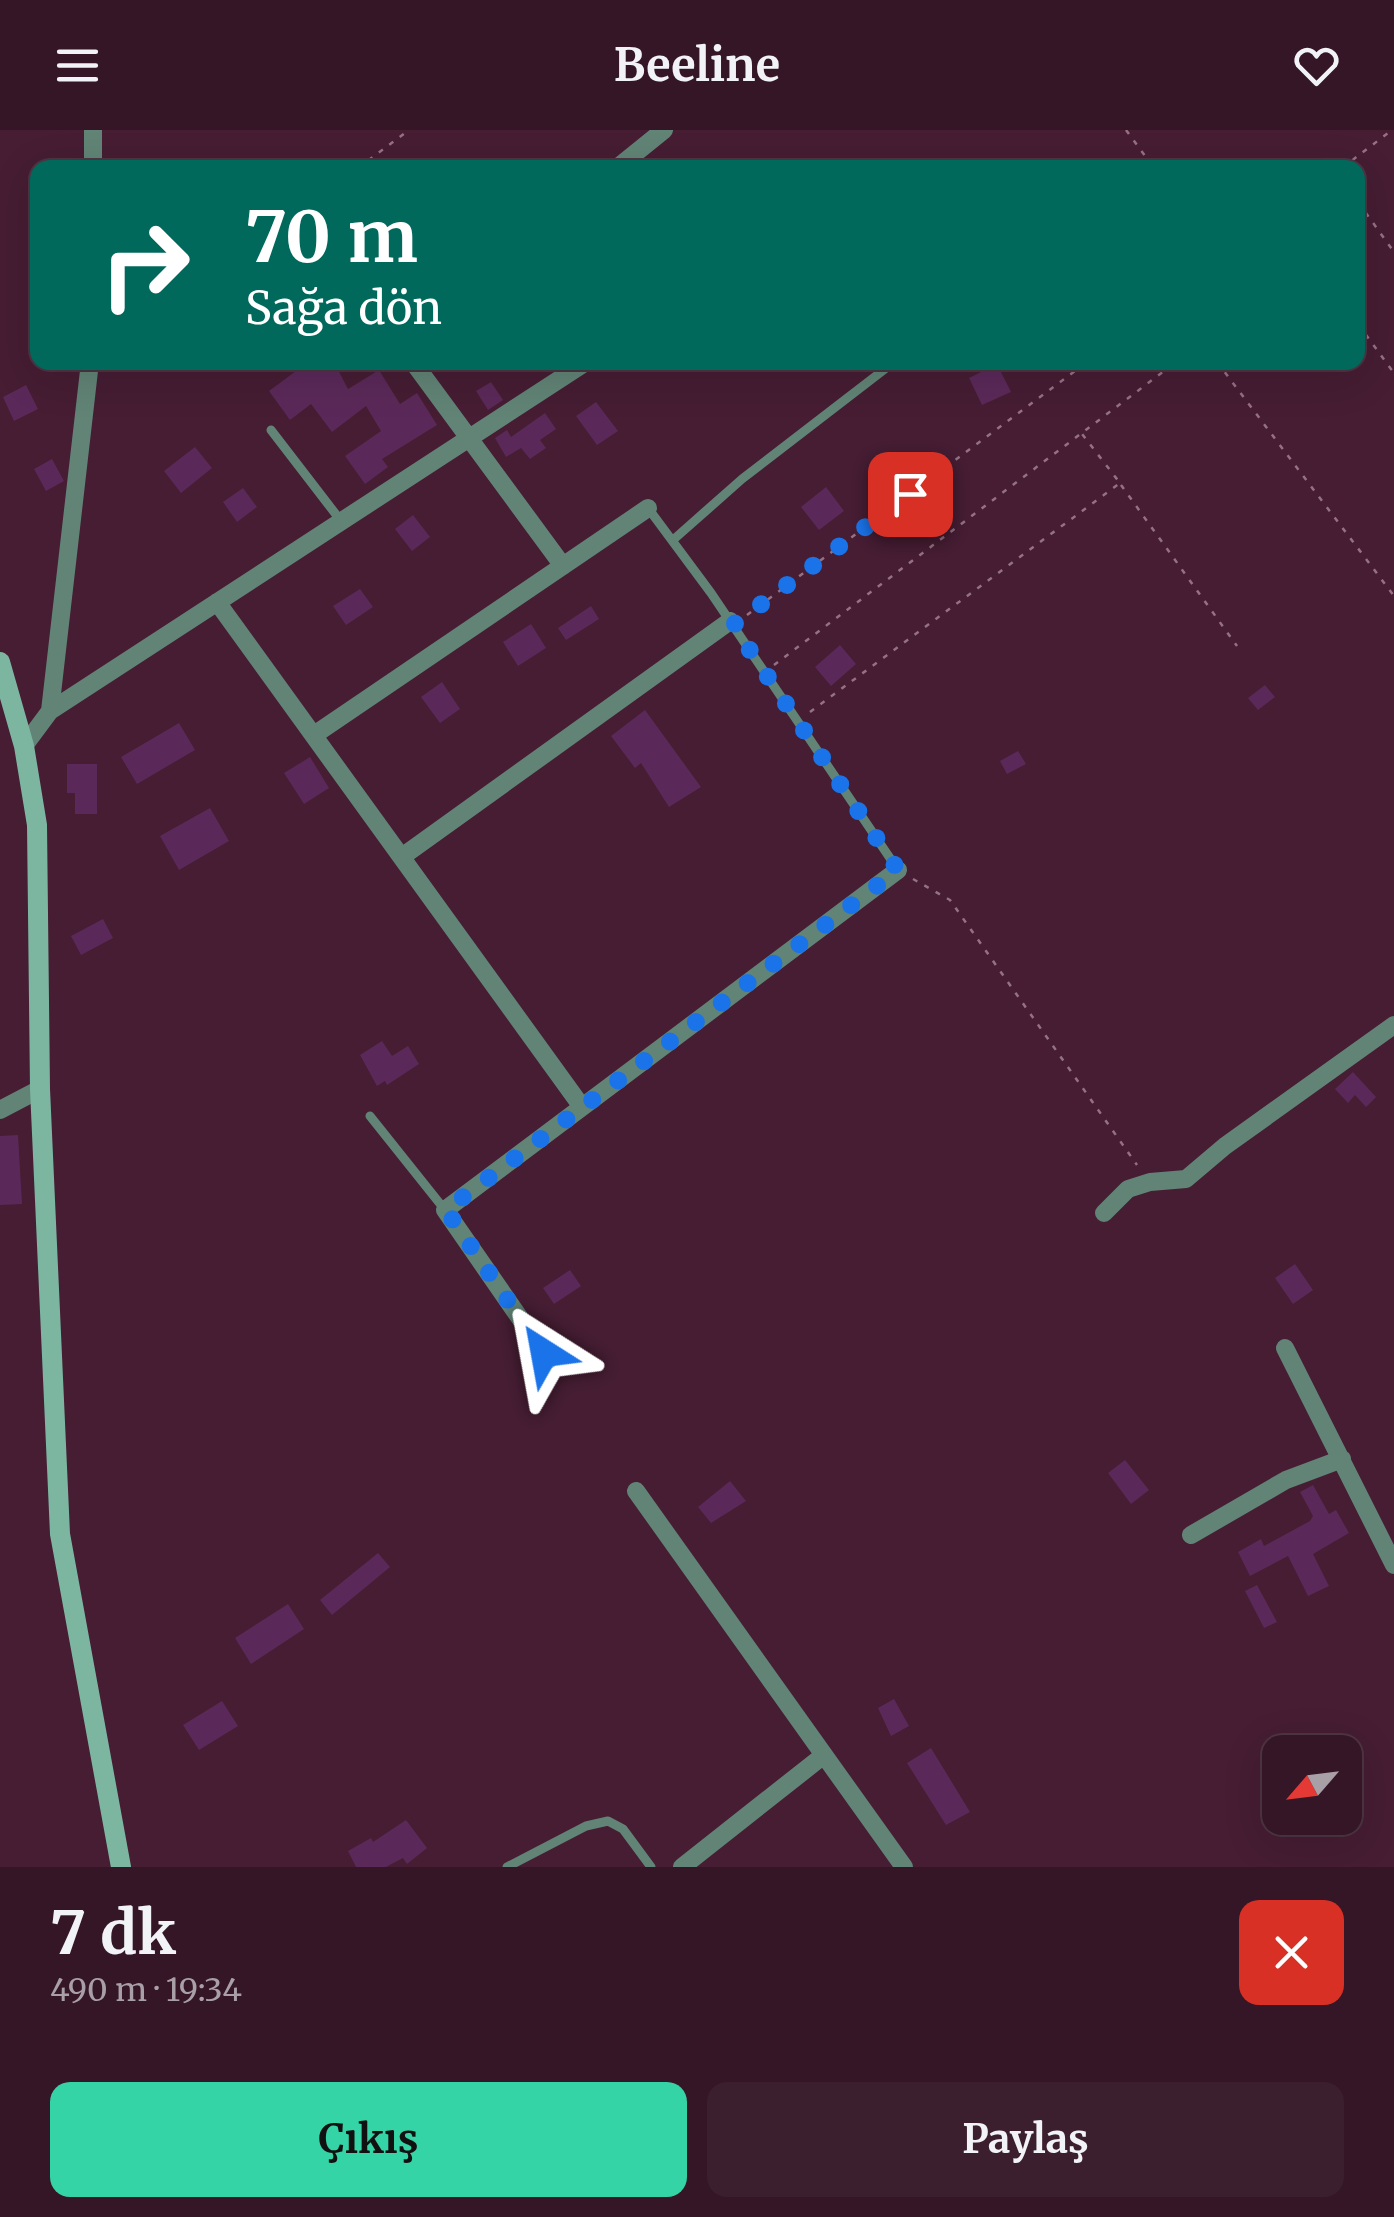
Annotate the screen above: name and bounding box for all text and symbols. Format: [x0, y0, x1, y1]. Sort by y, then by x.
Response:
text: Beeline [614, 37, 780, 93]
icon: menu [50, 38, 105, 93]
icon: heart [1289, 38, 1344, 93]
text: 70 m [245, 193, 418, 281]
icon: right [80, 200, 210, 330]
text: Sağa dön [245, 280, 442, 336]
pin [868, 452, 953, 537]
icon: arrive [883, 467, 938, 522]
position arrow [492, 1301, 596, 1405]
north arrow [1262, 1735, 1362, 1835]
map controls [1262, 1735, 1362, 1835]
text: 7 dk [50, 1895, 176, 1970]
button: close [1239, 1900, 1344, 2005]
text: 490 m · 19:34 [50, 1970, 242, 2010]
button: Çıkış [50, 2082, 687, 2197]
button: Paylaş [707, 2082, 1344, 2197]

